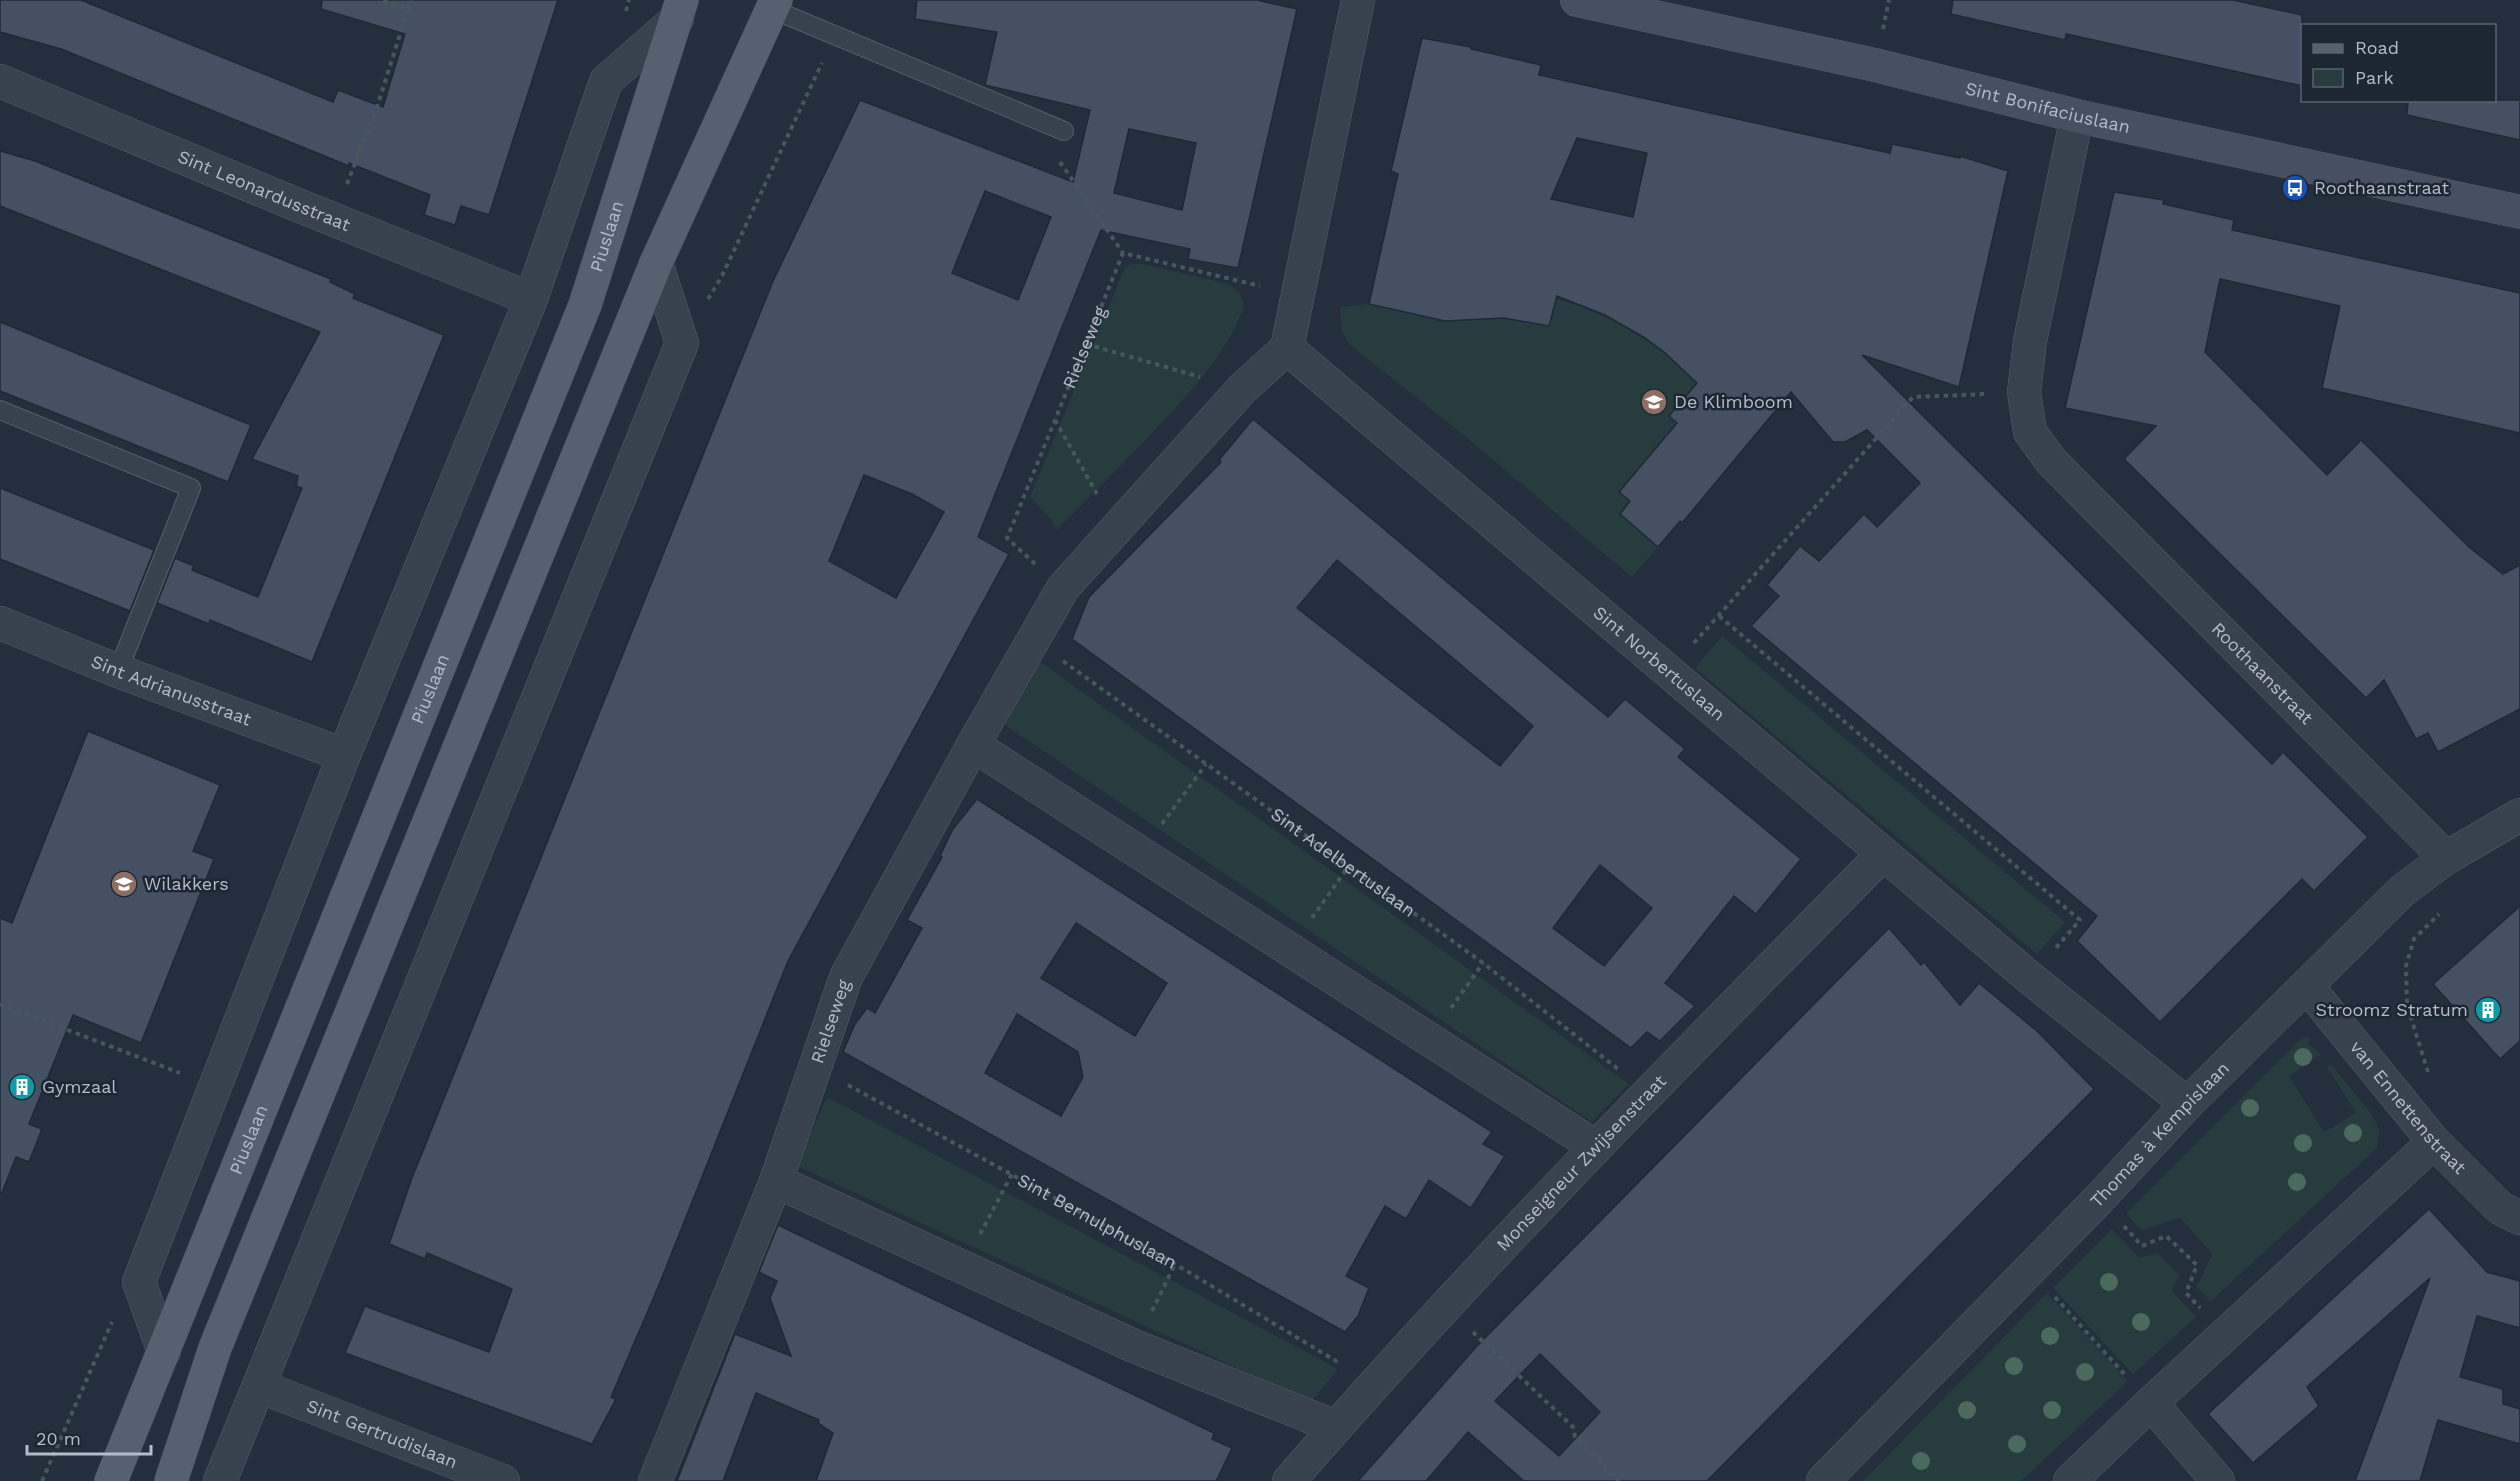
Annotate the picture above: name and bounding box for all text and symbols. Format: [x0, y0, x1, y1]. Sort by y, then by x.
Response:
legend [2301, 24, 2496, 102]
text: Road [2355, 37, 2399, 58]
text: Park [2355, 67, 2394, 88]
street label: Sint Bonifaciuslaan [1963, 77, 2132, 137]
street label: Sint Leonardusstraat [175, 145, 354, 235]
bus stop icon: Roothaanstraat [2280, 173, 2310, 203]
place label: Roothaanstraat [2314, 177, 2449, 198]
street label: Piuslaan [585, 198, 628, 274]
street label: Rielseweg [1058, 303, 1110, 391]
school or university icon: De Klimboom [1639, 387, 1669, 417]
place label: De Klimboom [1674, 391, 1793, 412]
street label: Sint Norbertuslaan [1589, 602, 1730, 725]
street label: Roothaanstraat [2208, 618, 2318, 729]
street label: Sint Adrianusstraat [88, 650, 255, 730]
street label: Piuslaan [406, 651, 453, 727]
street label: Sint Adelbertuslaan [1267, 803, 1420, 921]
school or university icon: Wilakkers [109, 869, 139, 899]
place label: Wilakkers [144, 873, 229, 894]
street label: Rielseweg [806, 976, 854, 1066]
building icon: Stroomz Stratum [2473, 995, 2503, 1025]
place label: Stroomz Stratum [2316, 999, 2468, 1020]
street label: van Ennettenstraat [2346, 1037, 2471, 1178]
street label: Thomas à Kempislaan [2086, 1057, 2233, 1212]
street label: Monseigneur Zwijsenstraat [1492, 1070, 1670, 1255]
building icon: Gymzaal [7, 1072, 37, 1102]
place label: Gymzaal [42, 1076, 117, 1097]
street label: Piuslaan [225, 1101, 272, 1177]
street label: Sint Bernulphuslaan [1014, 1169, 1181, 1273]
street label: Sint Gertrudislaan [304, 1395, 461, 1472]
scale bar [27, 1418, 152, 1456]
text: 20 m [36, 1428, 81, 1449]

